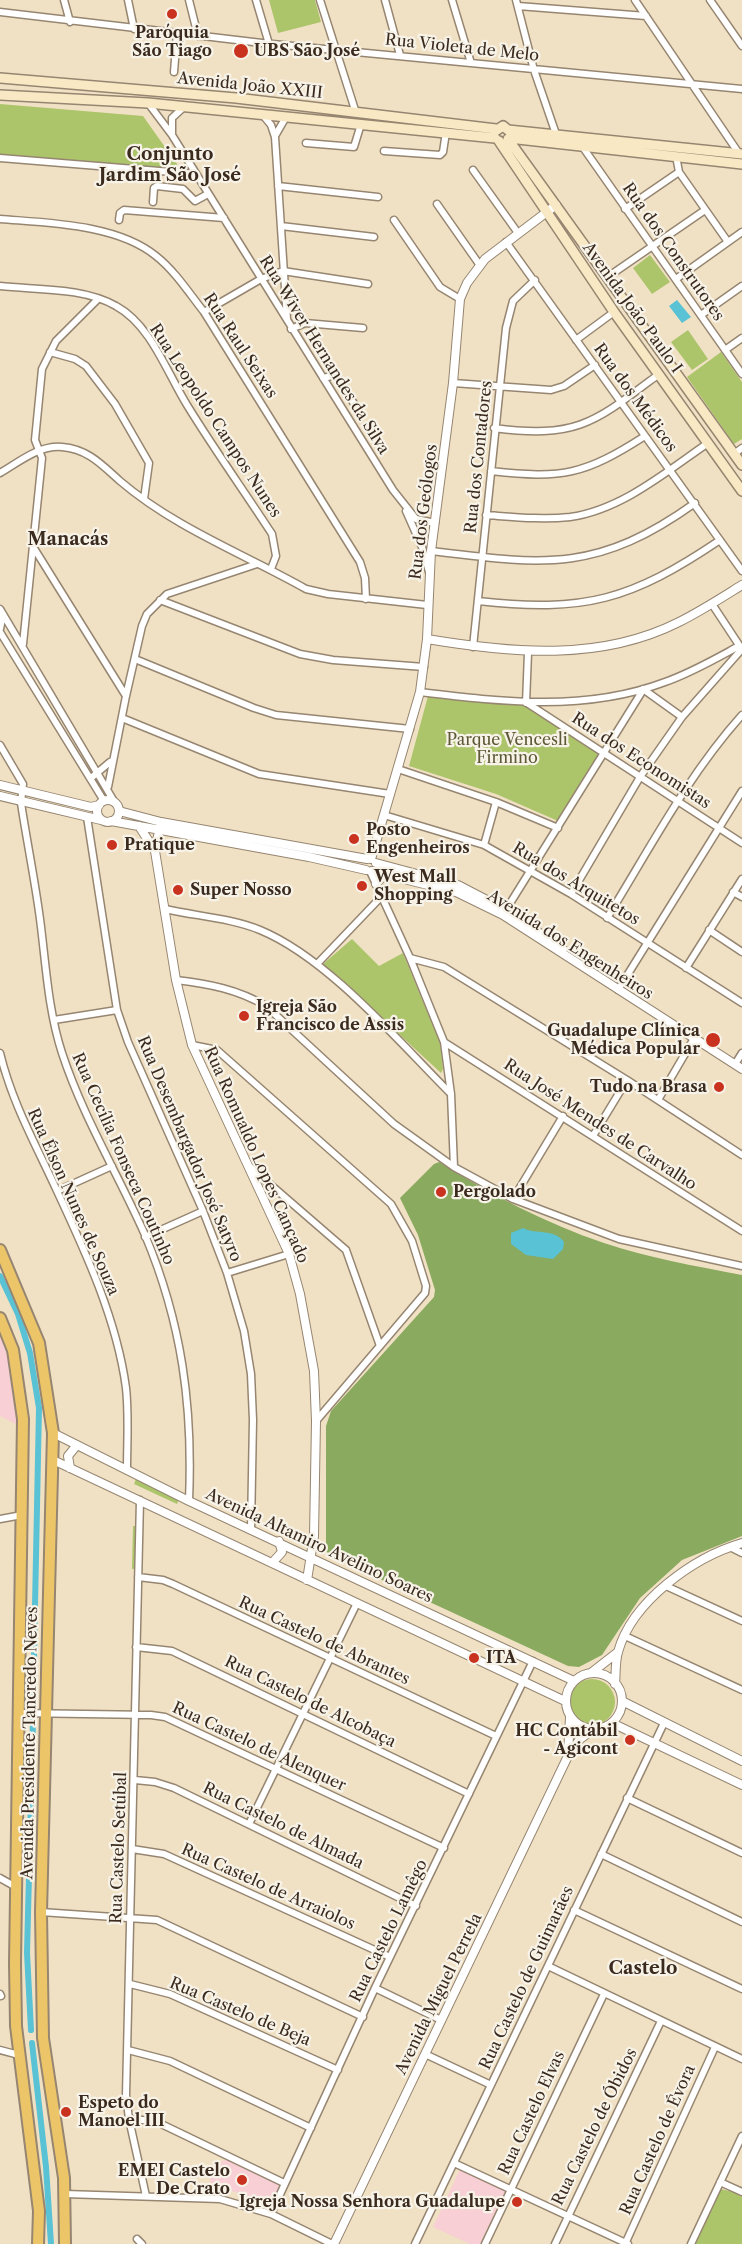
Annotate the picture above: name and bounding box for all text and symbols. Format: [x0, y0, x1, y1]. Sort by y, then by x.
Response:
marker: Paróquia São Tiago [165, 7, 179, 21]
place label: Paróquia São Tiago [132, 23, 212, 61]
street label: Rua Violeta de Melo [384, 30, 540, 66]
place label: UBS São José [254, 41, 360, 61]
marker: UBS São José [232, 42, 250, 60]
street label: Avenida João XXIII [176, 69, 324, 103]
district label: Conjunto Jardim São José [99, 144, 241, 186]
street label: Rua dos Construtores [618, 179, 728, 325]
street label: Avenida João Paulo I [578, 239, 686, 377]
street label: Rua Wiver Hernandes da Silva [255, 252, 393, 458]
street label: Rua Raul Seixas [199, 290, 281, 402]
street label: Rua Leopoldo Campos Nunes [145, 321, 285, 521]
street label: Rua dos Médicos [589, 340, 681, 456]
street label: Rua dos Contadores [461, 380, 497, 534]
street label: Rua dos Geólogos [406, 443, 442, 581]
district label: Manacás [28, 529, 108, 551]
street label: Rua dos Economistas [568, 709, 714, 813]
park label: Parque Vencesli Firmino [446, 730, 568, 768]
place label: Posto Engenheiros [366, 820, 470, 858]
marker: Posto Engenheiros [347, 832, 361, 846]
place label: Pratique [124, 835, 195, 855]
marker: Pratique [105, 838, 119, 852]
street label: Rua dos Arquitetos [509, 838, 643, 930]
place label: West Mall Shopping [374, 867, 456, 905]
marker: West Mall Shopping [355, 879, 369, 893]
place label: Super Nosso [190, 880, 292, 900]
marker: Super Nosso [171, 883, 185, 897]
street label: Avenida dos Engenheiros [484, 886, 656, 1004]
place label: Igreja São Francisco de Assis [256, 997, 404, 1035]
marker: Igreja São Francisco de Assis [237, 1009, 251, 1023]
place label: Guadalupe Clínica Médica Popular [547, 1021, 700, 1059]
marker: Guadalupe Clínica Médica Popular [704, 1031, 722, 1049]
street label: Rua Desembargador José Satyro [133, 1033, 245, 1265]
street label: Rua Romualdo Lopes Cançado [199, 1044, 313, 1266]
street label: Rua Cecília Fonseca Coutinho [67, 1050, 179, 1268]
street label: Rua José Mendes de Carvalho [500, 1055, 700, 1195]
place label: Tudo na Brasa [590, 1077, 707, 1097]
marker: Tudo na Brasa [712, 1080, 726, 1094]
street label: Rua Élson Nunes de Souza [23, 1105, 123, 1299]
place label: Pergolado [453, 1182, 536, 1202]
marker: Pergolado [434, 1185, 448, 1199]
street label: Avenida Altamiro Avelino Soares [202, 1485, 436, 1607]
street label: Rua Castelo de Abrantes [235, 1593, 413, 1689]
street label: Avenida Presidente Tancredo Neves [18, 1606, 42, 1880]
place label: ITA [486, 1648, 516, 1668]
marker: ITA [467, 1651, 481, 1665]
street label: Rua Castelo de Alcobaça [221, 1652, 399, 1752]
street label: Rua Castelo de Alenquer [169, 1698, 349, 1796]
place label: HC Contábil - Agicont [515, 1721, 618, 1759]
marker: HC Contábil - Agicont [623, 1733, 637, 1747]
street label: Rua Castelo Setúbal [107, 1772, 131, 1924]
street label: Rua Castelo de Almada [200, 1779, 366, 1873]
street label: Rua Castelo de Arraiolos [178, 1840, 358, 1934]
street label: Rua Castelo Lamêgo [346, 1857, 432, 2005]
street label: Rua Castelo de Guimarães [476, 1883, 578, 2073]
street label: Avenida Miguel Perrela [392, 1910, 486, 2078]
district label: Castelo [609, 1958, 677, 1980]
street label: Rua Castelo de Beja [167, 1974, 313, 2050]
street label: Rua Castelo de Óbidos [549, 2045, 641, 2209]
street label: Rua Castelo Elvas [495, 2048, 569, 2178]
street label: Rua Castelo de Évora [616, 2062, 700, 2218]
place label: Espeto do Manoel III [78, 2093, 165, 2131]
marker: Espeto do Manoel III [59, 2105, 73, 2119]
place label: EMEI Castelo De Crato [118, 2161, 230, 2199]
marker: EMEI Castelo De Crato [235, 2173, 249, 2187]
place label: Igreja Nossa Senhora Guadalupe [239, 2192, 505, 2212]
marker: Igreja Nossa Senhora Guadalupe [510, 2195, 524, 2209]

